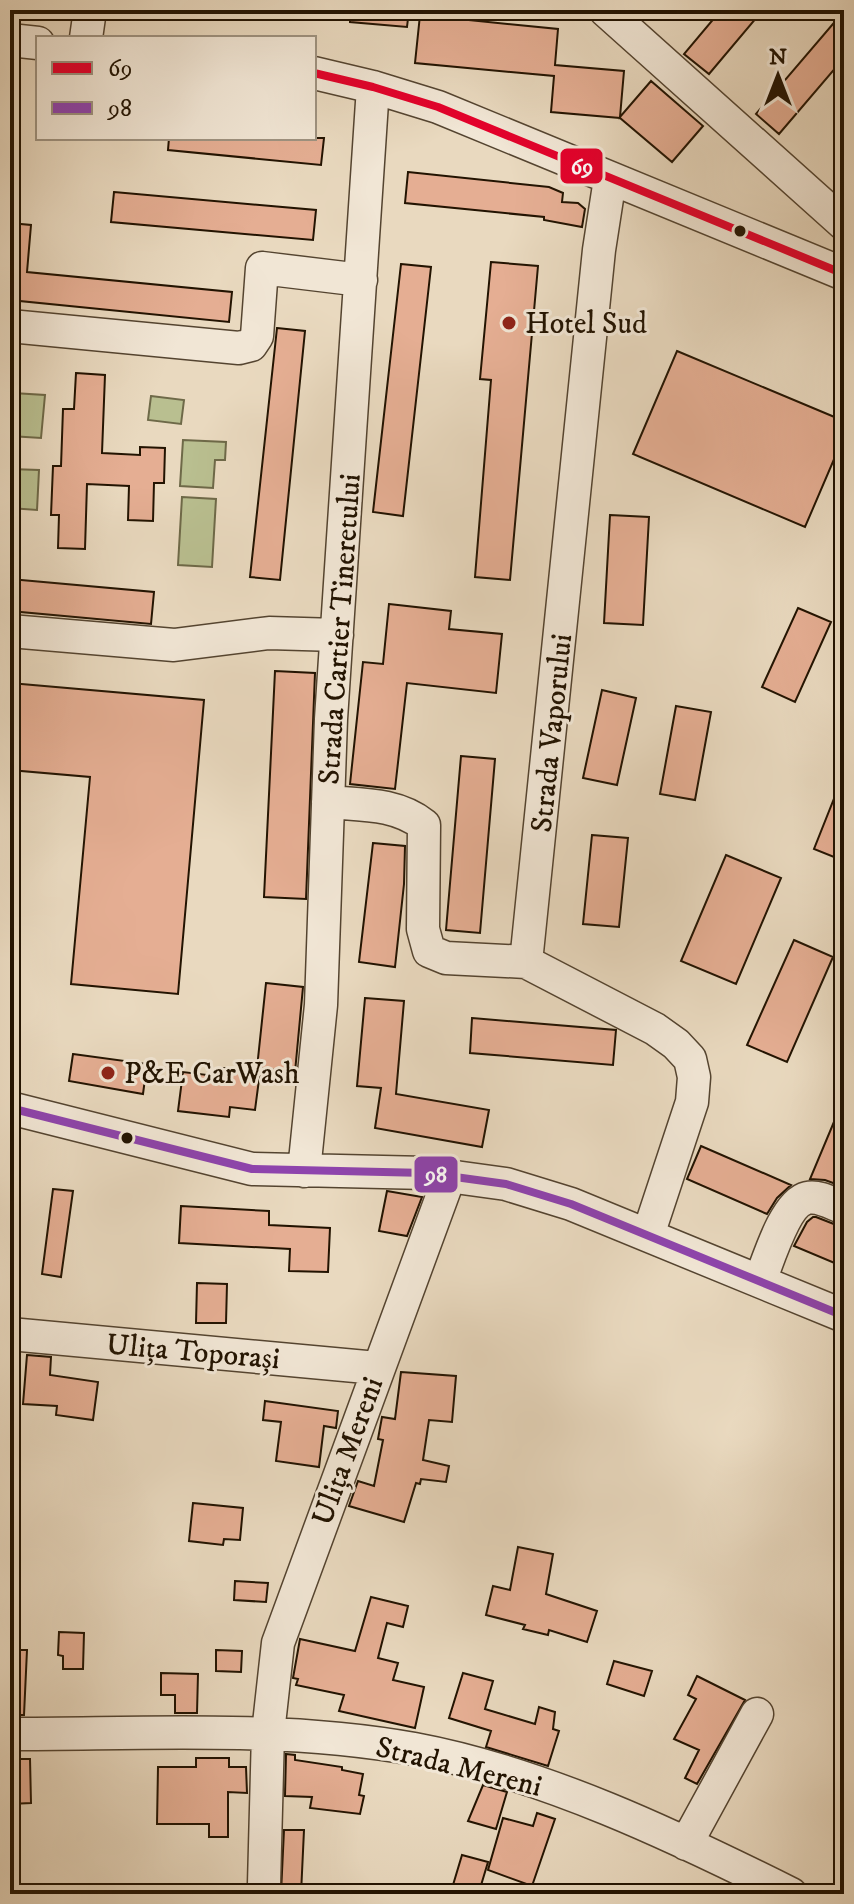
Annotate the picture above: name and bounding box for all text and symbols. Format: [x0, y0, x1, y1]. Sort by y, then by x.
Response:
legend [36, 36, 316, 140]
north arrow [738, 36, 818, 116]
text: N [769, 44, 787, 71]
text: 69 [108, 54, 132, 84]
text: 98 [107, 94, 132, 124]
line badge: 69 [559, 147, 604, 185]
text: 69 [571, 154, 593, 181]
unlabelled marker [732, 223, 748, 239]
place label: Hotel Sud [525, 306, 647, 343]
marker: Hotel Sud [500, 314, 518, 332]
street label: Strada Cartier Tineretului [311, 472, 370, 786]
street label: Strada Vaporului [524, 632, 581, 834]
place label: P&E CarWash [124, 1056, 300, 1093]
marker: P&E CarWash [99, 1064, 117, 1082]
unlabelled marker [119, 1130, 135, 1146]
line badge: 98 [413, 1155, 459, 1194]
text: 98 [423, 1162, 447, 1189]
street label: Ulița Toporași [105, 1326, 281, 1379]
street label: Ulița Mereni [304, 1372, 392, 1531]
street label: Strada Mereni [372, 1729, 545, 1806]

